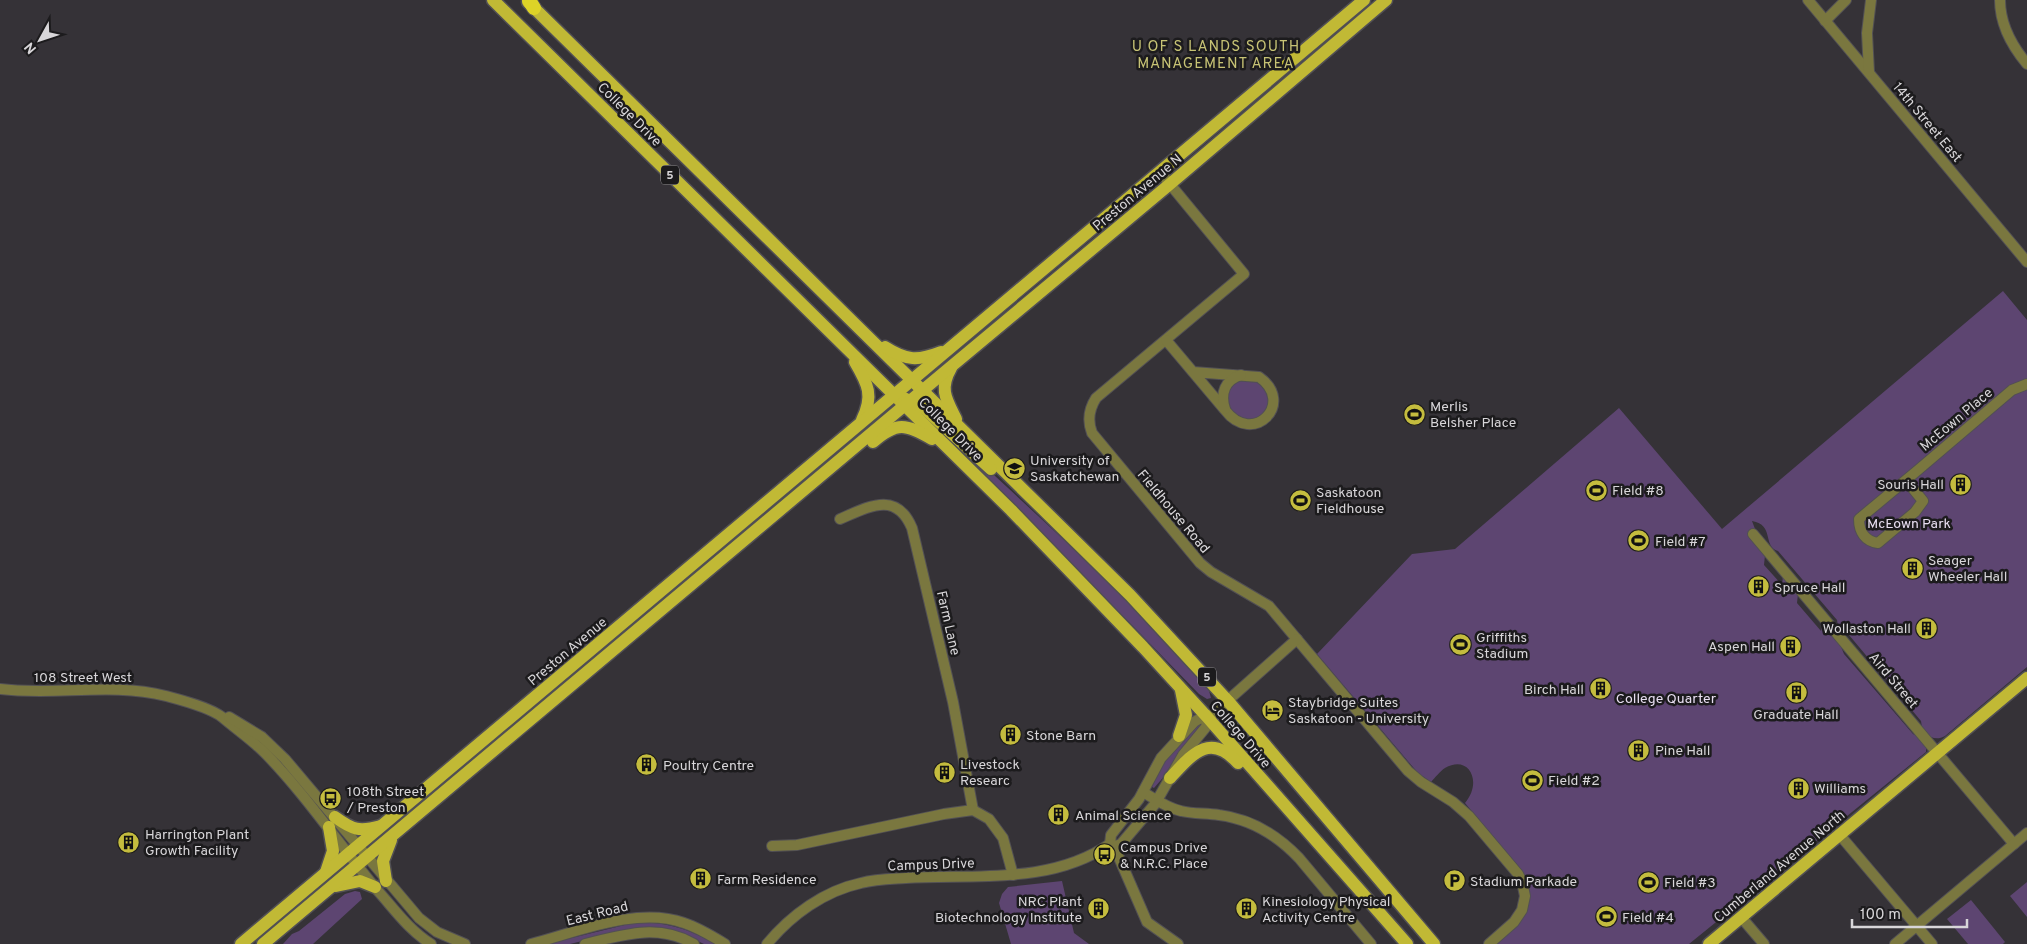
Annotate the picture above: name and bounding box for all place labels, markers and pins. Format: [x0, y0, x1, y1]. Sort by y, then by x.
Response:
place label: Merlis Belsher Place [1430, 399, 1516, 432]
sports icon: Merlis Belsher Place [1402, 402, 1426, 426]
place label: University of Saskatchewan [1030, 453, 1120, 486]
school or university icon: University of Saskatchewan [1002, 456, 1026, 480]
building icon: Souris Hall [1948, 472, 1972, 496]
place label: Souris Hall [1877, 477, 1944, 494]
sports icon: Field #8 [1584, 478, 1608, 502]
place label: Field #8 [1612, 483, 1664, 500]
place label: Saskatoon Fieldhouse [1316, 485, 1384, 518]
sports icon: Saskatoon Fieldhouse [1288, 488, 1312, 512]
sports icon: Field #7 [1627, 529, 1651, 553]
place label: Field #7 [1655, 534, 1706, 551]
place label: Seager Wheeler Hall [1928, 553, 2007, 586]
building icon: Seager Wheeler Hall [1900, 556, 1924, 580]
building icon: Spruce Hall [1746, 575, 1770, 599]
place label: Spruce Hall [1774, 580, 1845, 597]
building icon: Wollaston Hall [1915, 616, 1939, 640]
place label: Wollaston Hall [1822, 621, 1911, 638]
place label: Griffiths Stadium [1476, 630, 1528, 663]
sports icon: Griffiths Stadium [1448, 633, 1472, 657]
building icon: Aspen Hall [1779, 634, 1803, 658]
place label: Aspen Hall [1708, 639, 1775, 656]
building icon: Birch Hall [1588, 677, 1612, 701]
building icon: Graduate Hall [1784, 680, 1808, 704]
place label: Birch Hall [1524, 682, 1584, 699]
place label: Staybridge Suites Saskatoon - University [1288, 695, 1429, 728]
hotel icon: Staybridge Suites Saskatoon - University [1260, 698, 1284, 722]
place label: Graduate Hall [1753, 707, 1839, 724]
building icon: Stone Barn [998, 723, 1022, 747]
place label: Stone Barn [1026, 728, 1096, 745]
building icon: Pine Hall [1627, 738, 1651, 762]
place label: Pine Hall [1655, 743, 1710, 760]
building icon: Poultry Centre [635, 753, 659, 777]
place label: Livestock Researc [960, 757, 1020, 790]
place label: Poultry Centre [663, 758, 754, 775]
building icon: Livestock Researc [932, 760, 956, 784]
sports icon: Field #2 [1520, 768, 1544, 792]
place label: Field #2 [1548, 773, 1600, 790]
building icon: Williams [1786, 776, 1810, 800]
place label: Williams [1814, 781, 1866, 798]
place label: 108th Street / Preston [346, 784, 424, 817]
bus stop icon: 108th Street / Preston [319, 787, 343, 811]
building icon: Animal Science [1047, 803, 1071, 827]
place label: Animal Science [1075, 808, 1171, 825]
place label: Harrington Plant Growth Facility [145, 827, 249, 860]
building icon: Harrington Plant Growth Facility [117, 830, 141, 854]
place label: Campus Drive & N.R.C. Place [1120, 840, 1208, 873]
bus stop icon: Campus Drive & N.R.C. Place [1092, 843, 1116, 867]
building icon: Farm Residence [689, 867, 713, 891]
parking icon: Stadium Parkade [1442, 869, 1466, 893]
sports icon: Field #3 [1636, 870, 1660, 894]
place label: Farm Residence [717, 872, 817, 889]
place label: Stadium Parkade [1470, 874, 1577, 891]
place label: Field #3 [1664, 875, 1716, 892]
place label: NRC Plant Biotechnology Institute [935, 894, 1082, 927]
place label: Kinesiology Physical Activity Centre [1262, 894, 1390, 927]
building icon: NRC Plant Biotechnology Institute [1086, 897, 1110, 921]
building icon: Kinesiology Physical Activity Centre [1234, 897, 1258, 921]
sports icon: Field #4 [1594, 905, 1618, 929]
place label: Field #4 [1622, 910, 1674, 927]

